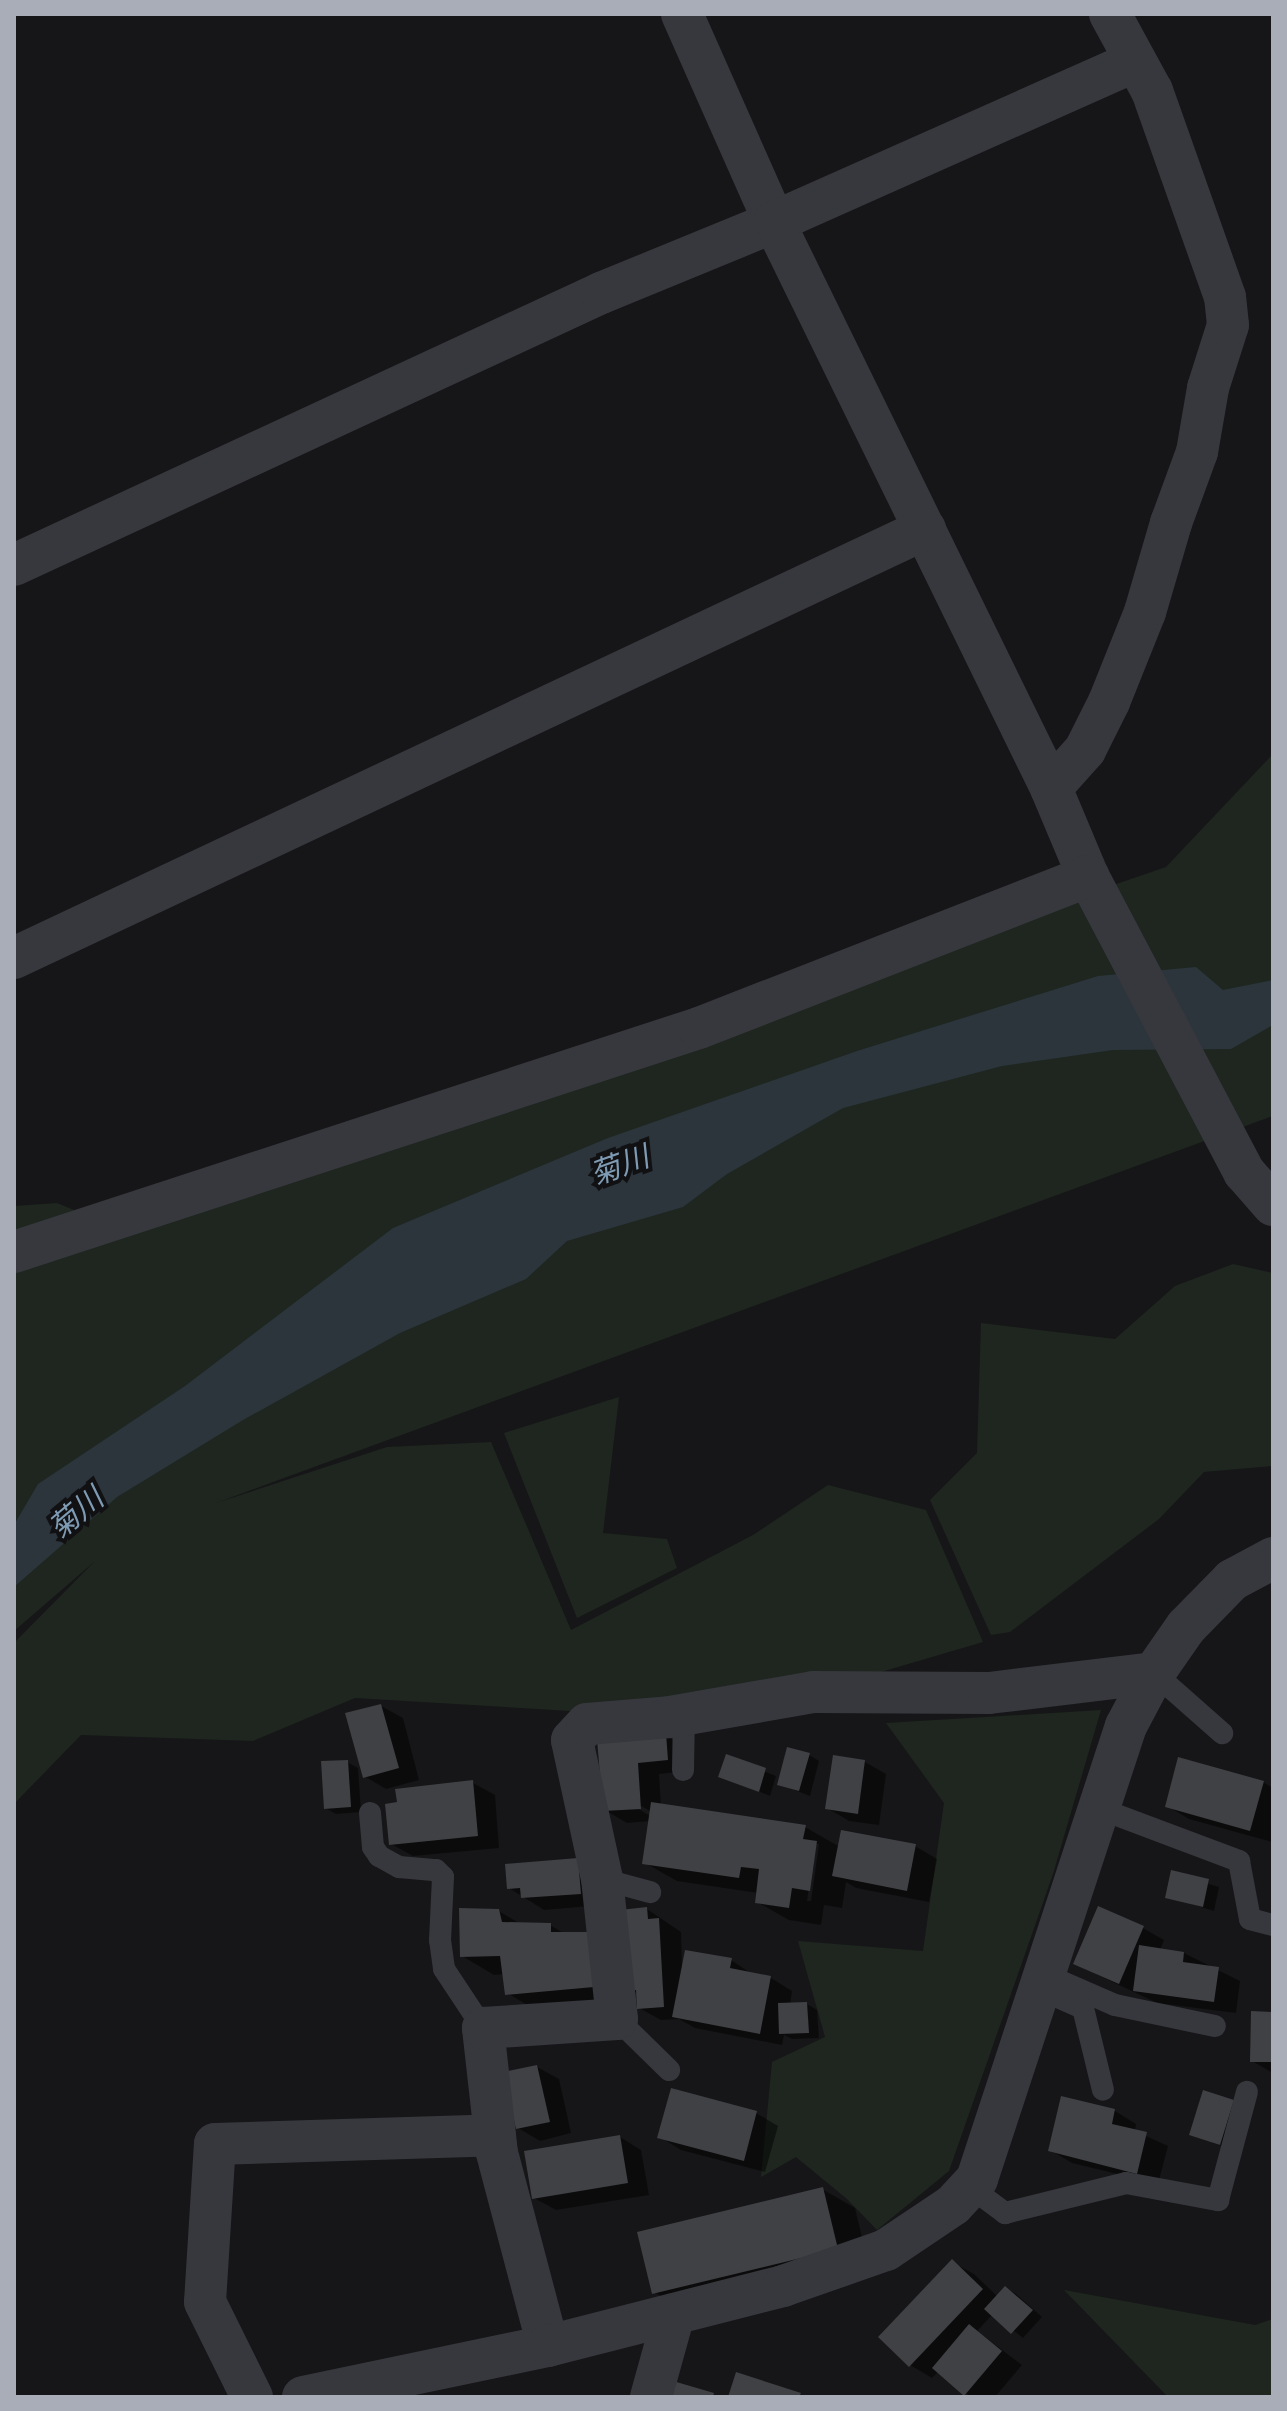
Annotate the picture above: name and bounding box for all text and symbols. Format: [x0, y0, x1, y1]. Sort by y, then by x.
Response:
water label: 菊川 [585, 1137, 653, 1191]
water label: 菊川 [40, 1479, 110, 1545]

